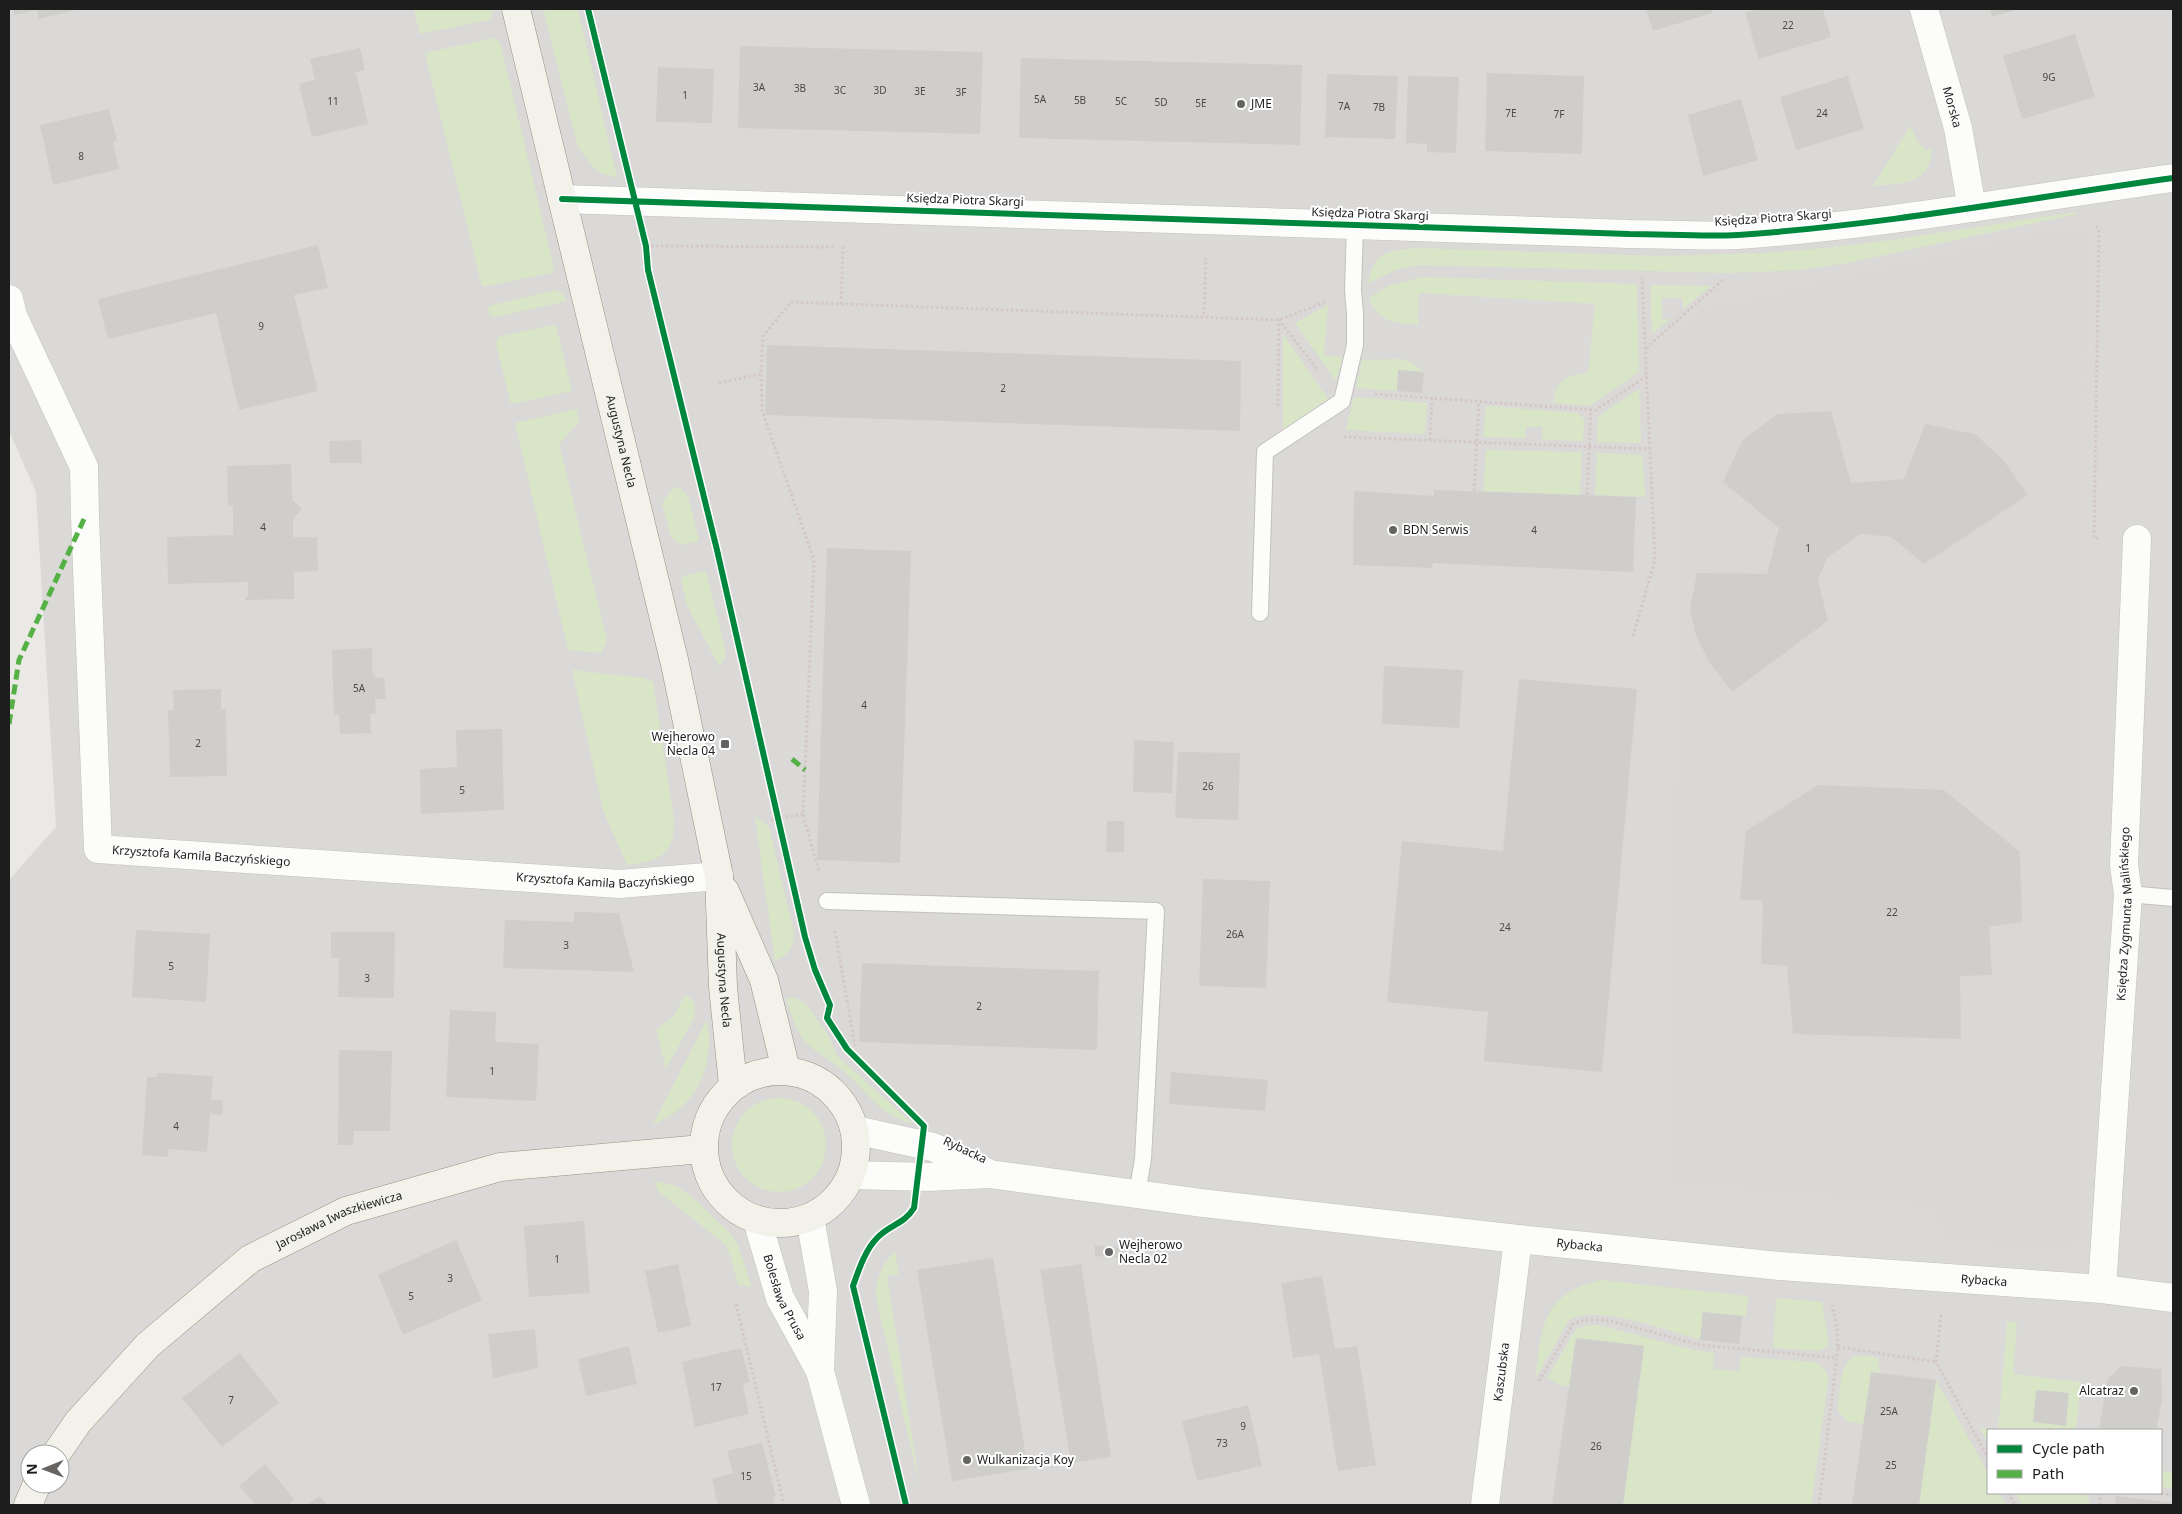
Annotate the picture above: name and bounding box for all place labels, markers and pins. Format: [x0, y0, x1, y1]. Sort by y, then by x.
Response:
place label: JME [1250, 95, 1272, 112]
marker: JME [1235, 98, 1247, 110]
place label: BDN Serwis [1403, 521, 1469, 538]
marker: BDN Serwis [1387, 524, 1399, 536]
place label: Wejherowo Necla 04 [652, 728, 715, 759]
marker: Wejherowo Necla 04 [719, 738, 731, 750]
place label: Wejherowo Necla 02 [1119, 1236, 1182, 1267]
marker: Wejherowo Necla 02 [1103, 1246, 1115, 1258]
place label: Alcatraz [2079, 1382, 2124, 1399]
marker: Alcatraz [2128, 1385, 2140, 1397]
place label: Wulkanizacja Koy [977, 1451, 1075, 1468]
marker: Wulkanizacja Koy [961, 1454, 973, 1466]

